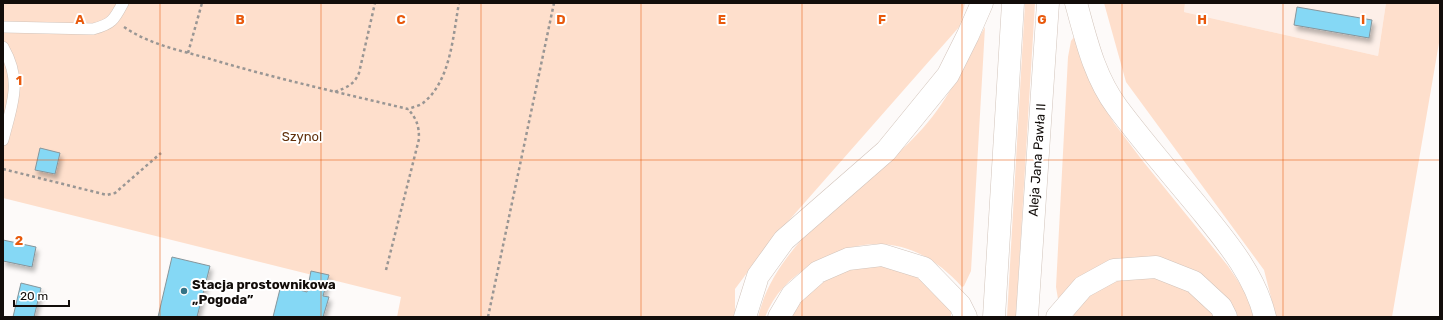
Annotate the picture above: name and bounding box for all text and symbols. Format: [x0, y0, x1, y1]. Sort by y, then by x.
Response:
text: A [75, 12, 85, 27]
text: B [235, 12, 245, 27]
text: C [396, 12, 406, 27]
text: D [556, 12, 566, 27]
text: E [718, 12, 726, 27]
text: F [878, 12, 886, 27]
text: G [1037, 12, 1047, 27]
text: H [1197, 12, 1207, 27]
text: I [1361, 12, 1365, 27]
text: 1 [16, 73, 22, 88]
street label: Aleja Jana Pawła II [1026, 103, 1048, 217]
park label: Szynol [282, 129, 322, 144]
text: 2 [15, 233, 23, 248]
place label: Stacja prostownikowa „Pogoda” [192, 277, 336, 307]
scale bar [14, 282, 69, 308]
marker: Stacja prostownikowa „Pogoda” [179, 286, 189, 296]
text: 20 m [20, 289, 48, 303]

